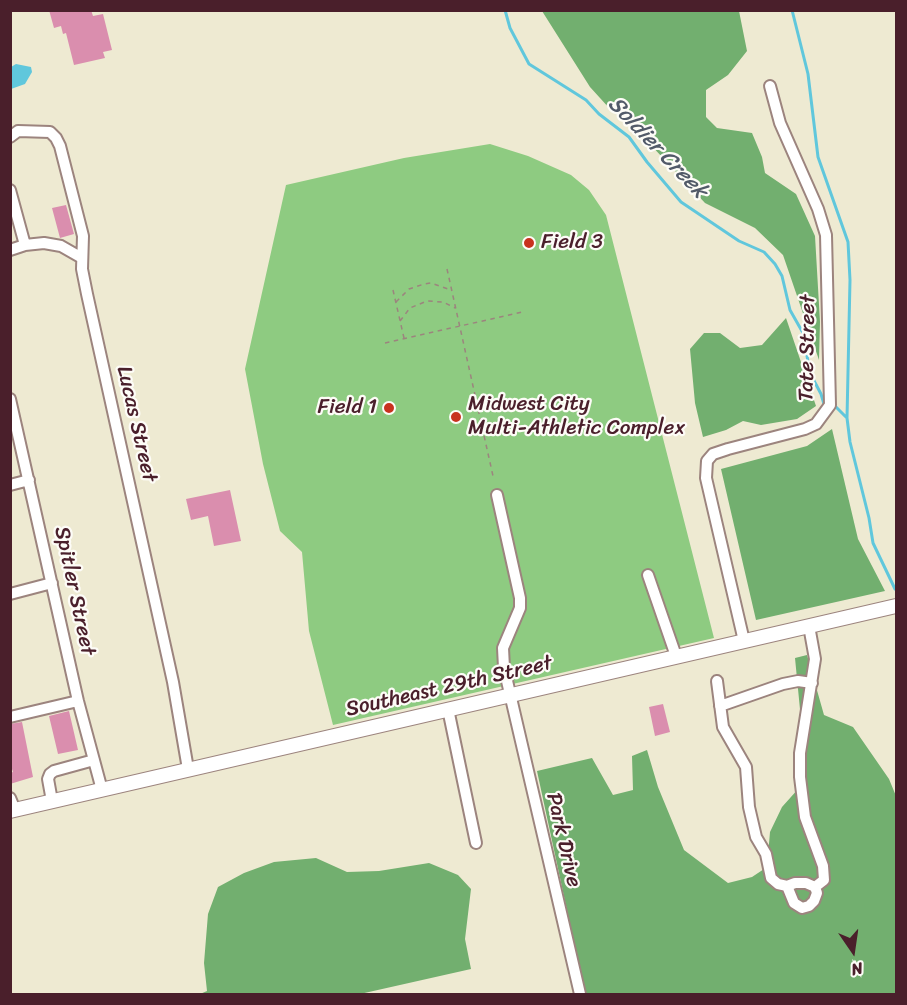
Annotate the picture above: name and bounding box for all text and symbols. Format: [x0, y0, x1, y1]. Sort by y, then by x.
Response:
water label: Soldier Creek [602, 92, 712, 204]
place label: Field 3 [541, 230, 603, 256]
marker: Field 3 [522, 236, 536, 250]
street label: Tate Street [794, 294, 822, 402]
street label: Lucas Street [110, 364, 162, 484]
place label: Midwest City Multi-Athletic Complex [468, 392, 685, 442]
place label: Field 1 [317, 395, 377, 421]
marker: Field 1 [382, 401, 396, 415]
marker: Midwest City Multi-Athletic Complex [449, 410, 463, 424]
street label: Spitler Street [48, 524, 100, 658]
street label: Southeast 29th Street [343, 651, 555, 723]
street label: Park Drive [540, 790, 586, 890]
north arrow [823, 921, 883, 981]
text: N [848, 954, 866, 984]

